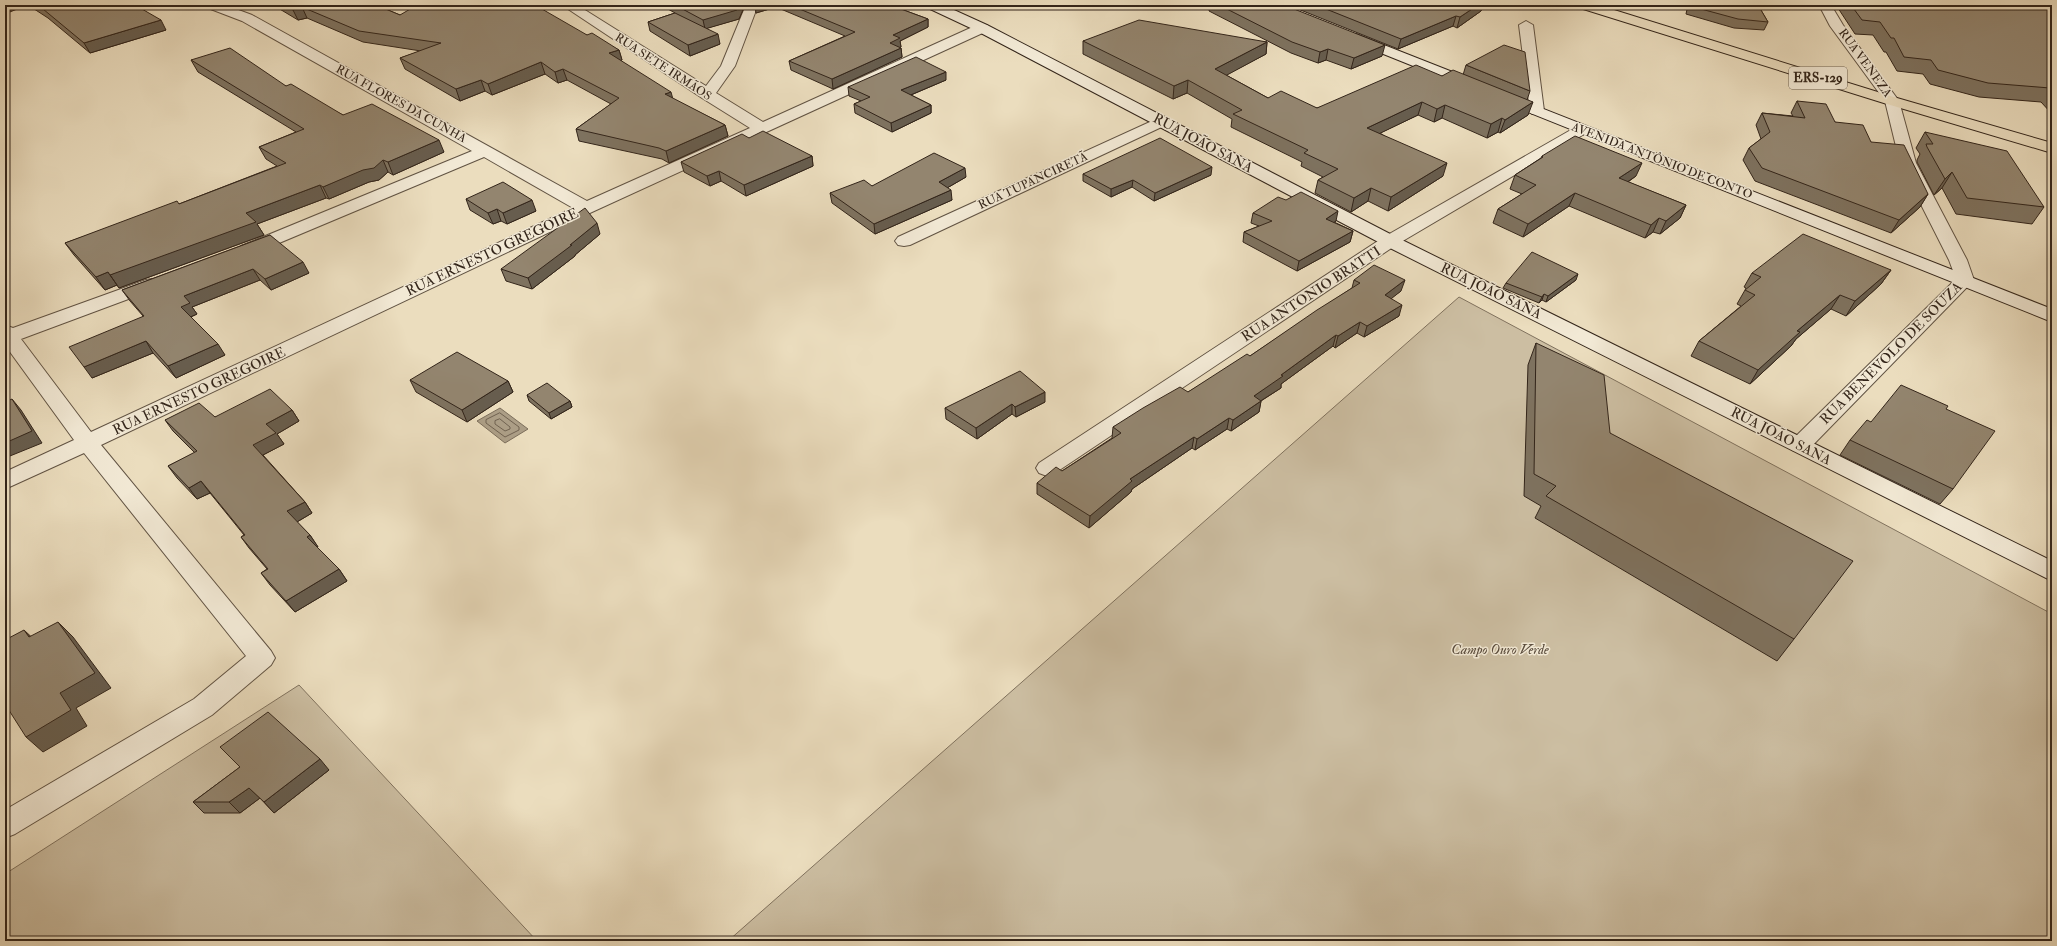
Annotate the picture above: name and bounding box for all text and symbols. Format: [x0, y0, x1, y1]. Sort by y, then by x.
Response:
street label: RUA VENEZA [1835, 26, 1895, 101]
street label: RUA SETE IRMÃOS [612, 30, 714, 104]
street label: RUA FLORES DA CUNHA [333, 62, 469, 146]
road number: ERS-129 [1789, 67, 1847, 89]
street label: RUA JOÃO SANA [1150, 110, 1256, 176]
street label: AVENIDA ANTÔNIO DE CONTO [1568, 119, 1755, 203]
street label: RUA TUPANCIRETÃ [976, 149, 1090, 213]
street label: RUA ERNESTO GREGOIRE [403, 204, 581, 300]
street label: RUA ANTONIO BRATTI [1238, 242, 1384, 345]
street label: RUA JOÃO SANA [1438, 259, 1544, 323]
street label: RUA BENEVOLO DE SOUZA [1816, 278, 1966, 428]
street label: RUA ERNESTO GREGOIRE [110, 343, 288, 439]
street label: RUA JOÃO SANA [1728, 403, 1834, 469]
park label: Campo Ouro Verde [1451, 641, 1549, 658]

